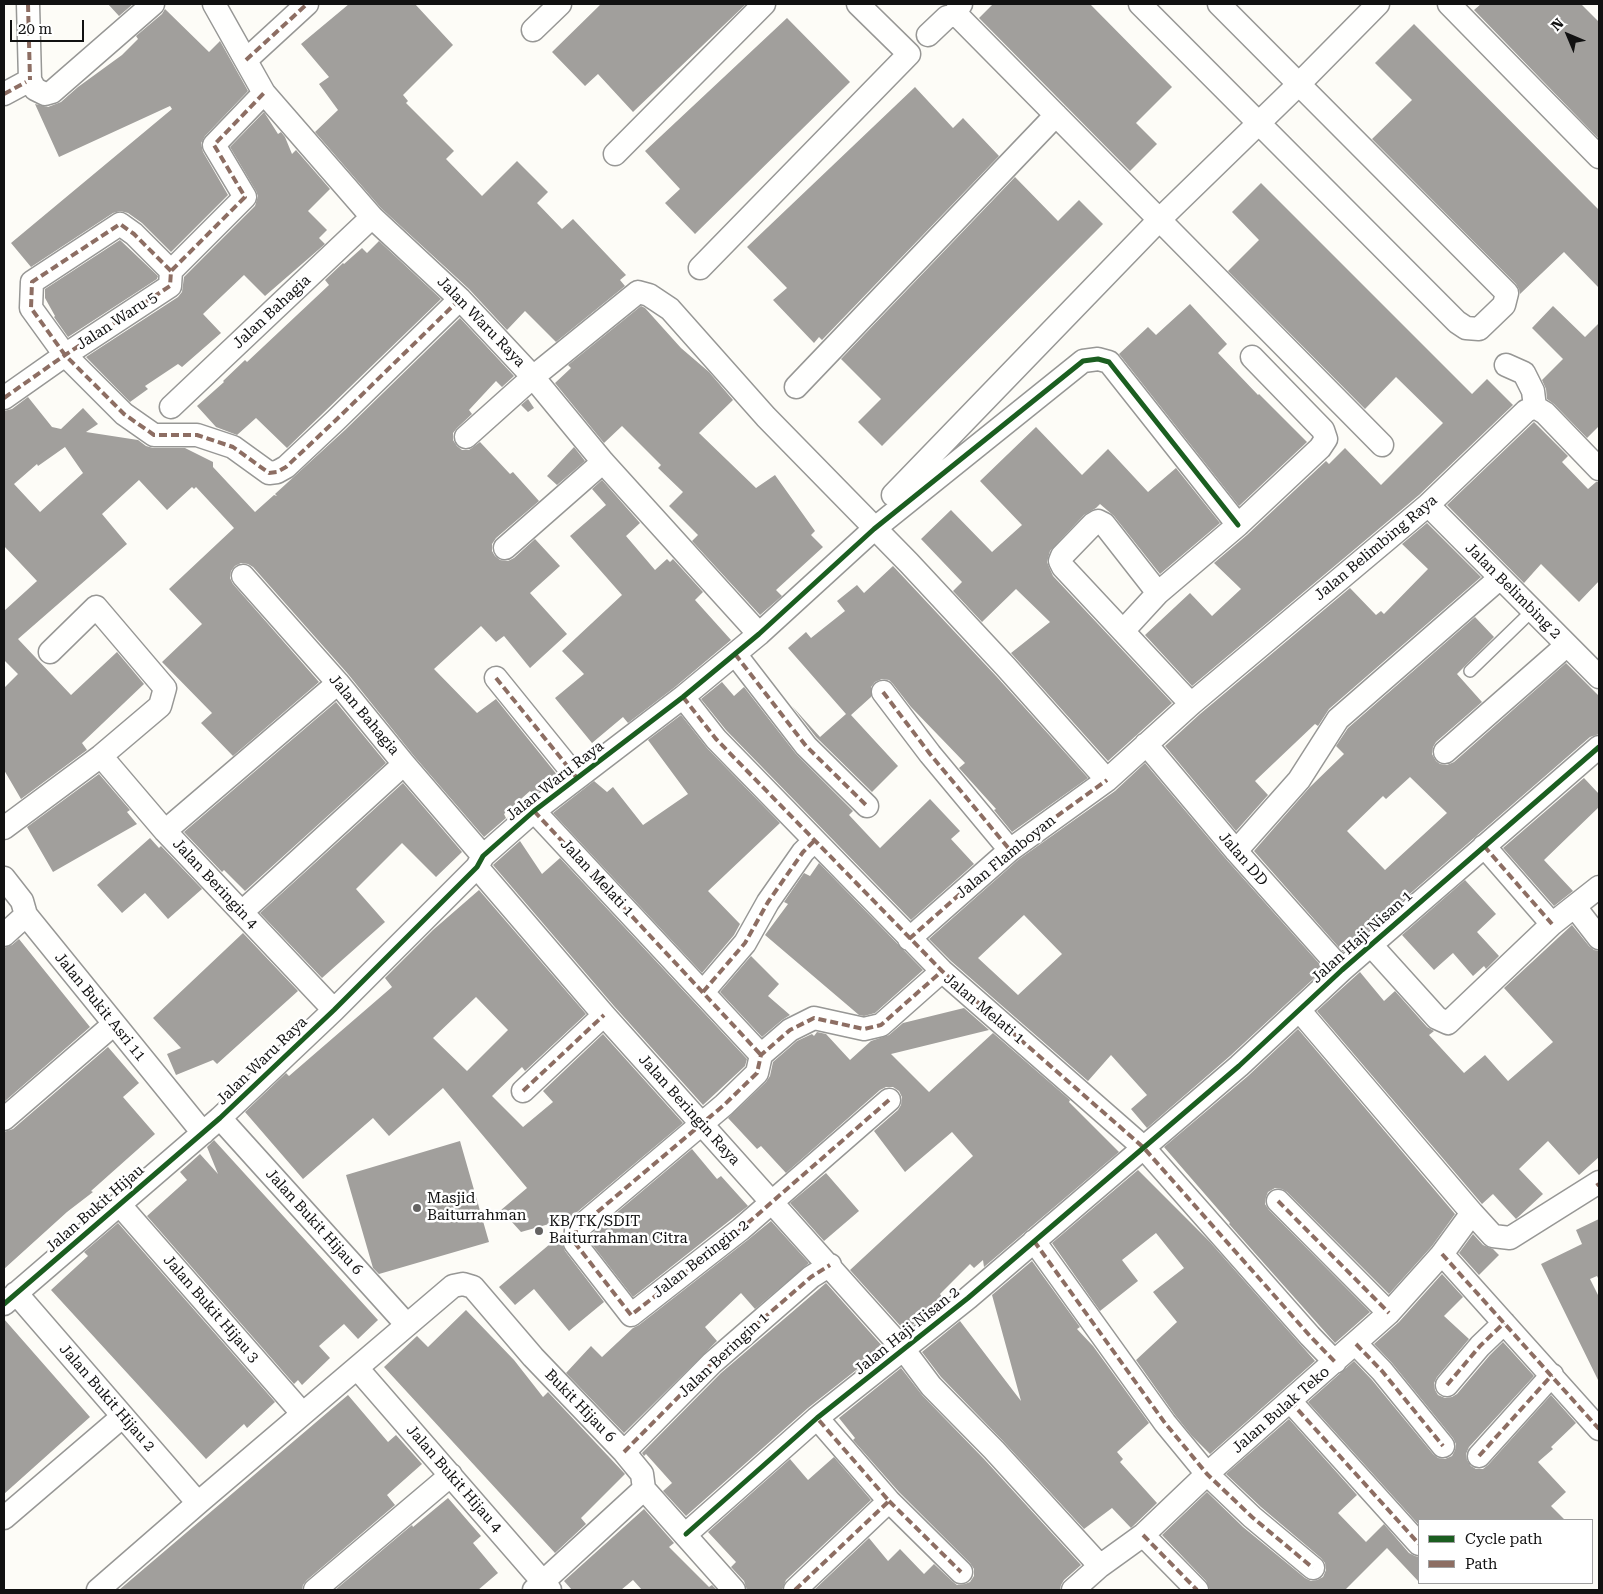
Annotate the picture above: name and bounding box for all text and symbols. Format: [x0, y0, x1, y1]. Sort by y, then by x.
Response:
scale bar [12, 10, 86, 42]
north arrow [1543, 10, 1593, 60]
text: N [1548, 15, 1567, 34]
text: 20 m [18, 20, 52, 38]
street label: Jalan Bahagia [229, 271, 315, 353]
street label: Jalan Waru Raya [433, 273, 529, 371]
street label: Jalan Waru 5 [73, 288, 161, 354]
street label: Jalan Belimbing Raya [1311, 491, 1441, 605]
street label: Jalan Belimbing 2 [1461, 539, 1565, 643]
street label: Jalan Bahagia [325, 671, 403, 759]
street label: Jalan Waru Raya [502, 737, 608, 825]
street label: Jalan Flamboyan [953, 811, 1059, 903]
street label: Jalan DD [1215, 828, 1271, 890]
street label: Jalan Beringin 4 [169, 835, 261, 933]
street label: Jalan Melati 1 [556, 835, 638, 921]
street label: Jalan Haji Nisan 1 [1308, 887, 1416, 987]
street label: Jalan Bukit Asri 11 [51, 949, 149, 1065]
street label: Jalan Melati 1 [940, 970, 1028, 1048]
street label: Jalan Waru Raya [213, 1013, 311, 1109]
street label: Jalan Beringin Raya [634, 1051, 744, 1169]
street label: Jalan Bukit Hijau [42, 1161, 148, 1257]
street label: Jalan Bukit Hijau 6 [262, 1165, 366, 1279]
place label: Masjid Baiturrahman [427, 1190, 526, 1225]
marker: Masjid Baiturrahman [411, 1202, 423, 1214]
place label: KB/TK/SDIT Baiturrahman Citra [549, 1213, 688, 1248]
street label: Jalan Beringin 2 [650, 1216, 752, 1302]
marker: KB/TK/SDIT Baiturrahman Citra [533, 1225, 545, 1237]
street label: Jalan Bukit Hijau 3 [159, 1252, 263, 1366]
street label: Jalan Haji Nisan 2 [851, 1283, 963, 1379]
street label: Jalan Beringin 1 [675, 1309, 773, 1401]
street label: Jalan Bukit Hijau 2 [55, 1341, 159, 1455]
street label: Jalan Bulak Teko [1229, 1363, 1333, 1457]
street label: Bukit Hijau 6 [541, 1366, 619, 1446]
street label: Jalan Bukit Hijau 4 [402, 1422, 506, 1536]
legend [1418, 1519, 1593, 1584]
text: Cycle path [1465, 1530, 1542, 1548]
text: Path [1465, 1555, 1498, 1573]

